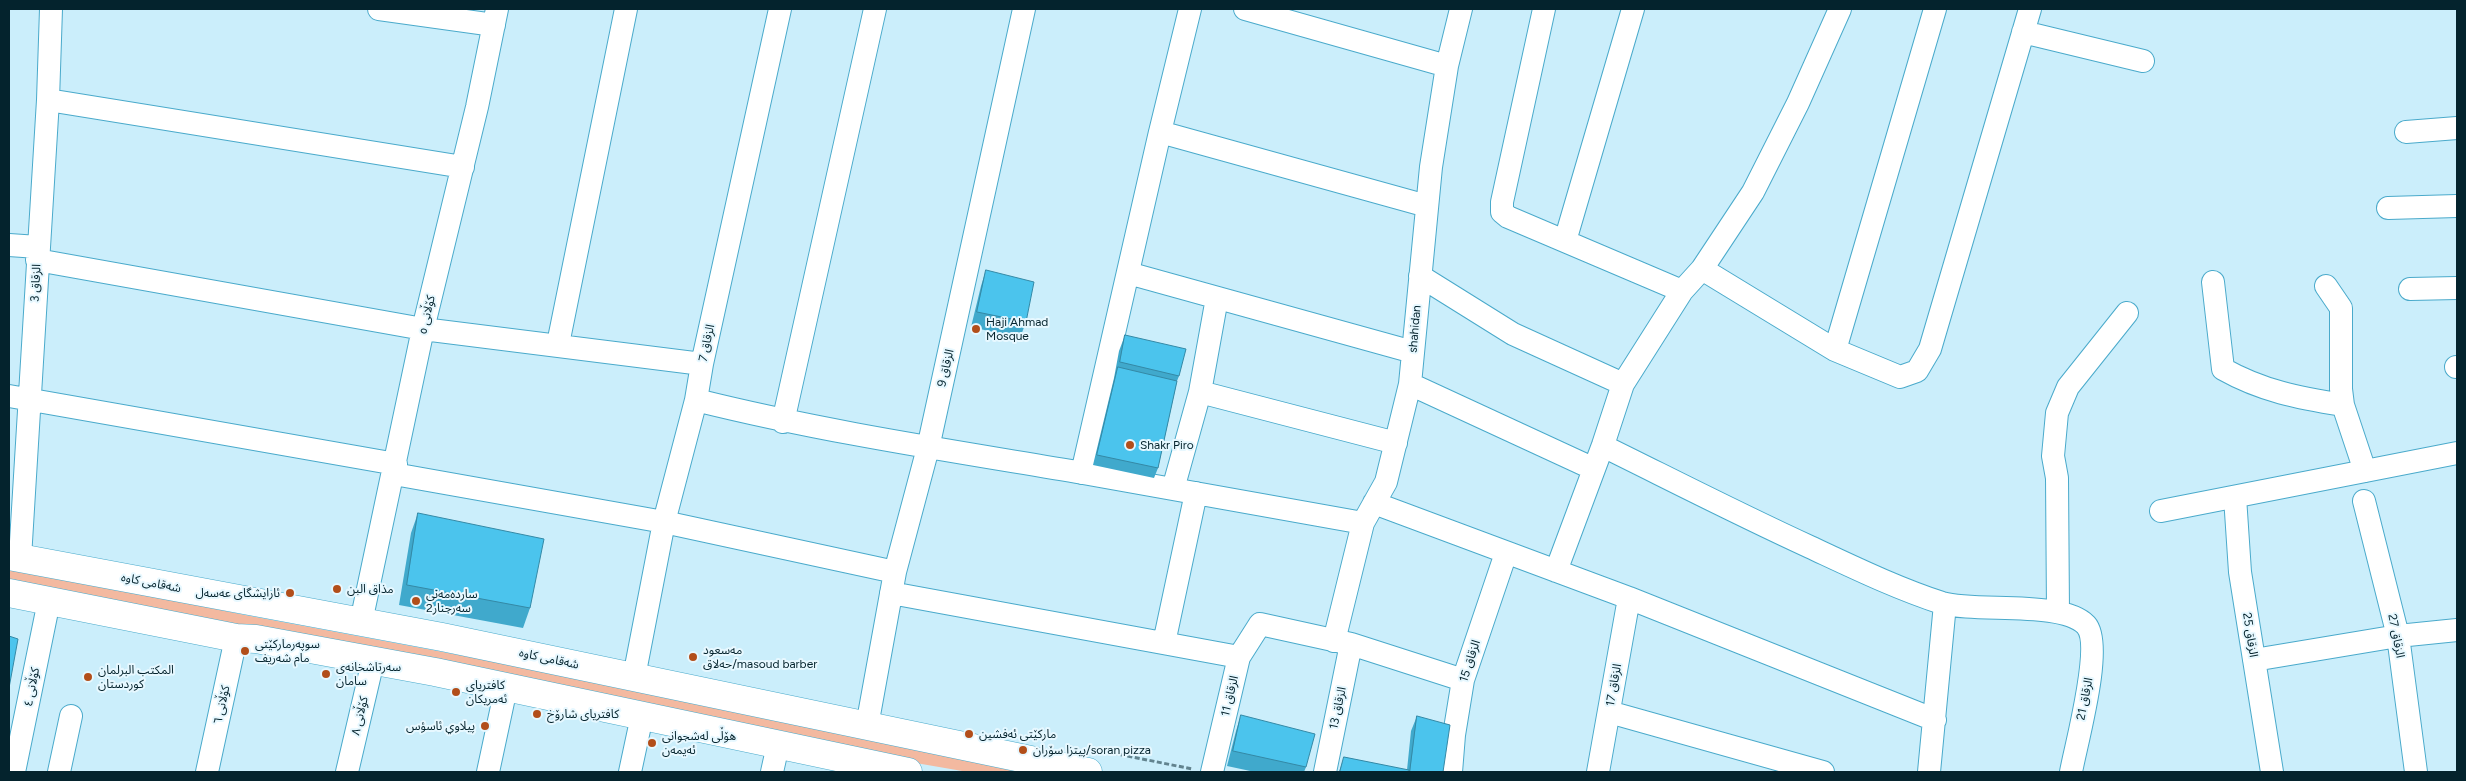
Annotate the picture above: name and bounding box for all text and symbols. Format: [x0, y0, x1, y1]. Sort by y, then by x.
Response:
street label: الزقاق 3 [28, 264, 44, 302]
street label: کۆڵانی ٥ [416, 294, 438, 336]
street label: shahidan [1406, 305, 1424, 353]
place label: Haji Ahmad Mosque [986, 315, 1048, 343]
street label: الزقاق 7 [696, 323, 718, 363]
marker: Haji Ahmad Mosque [970, 323, 982, 335]
street label: الزقاق 9 [935, 348, 957, 388]
place label: Shakr Piro [1140, 438, 1194, 452]
marker: Shakr Piro [1124, 439, 1136, 451]
street label: شەقامی کاوە [120, 570, 182, 596]
place label: مذاق البن [347, 582, 394, 596]
marker: مذاق البن [331, 583, 343, 595]
place label: ئارايشگاى عەسەل [195, 586, 280, 600]
marker: ئارايشگاى عەسەل [284, 587, 296, 599]
place label: ساردەمەنی سەرجنار2 [426, 587, 478, 615]
marker: ساردەمەنی سەرجنار2 [410, 595, 422, 607]
street label: الزقاق 25 [2239, 612, 2261, 658]
street label: الزقاق 27 [2385, 613, 2407, 659]
place label: سوپەرمارکێتی مام شەریف [255, 637, 320, 665]
street label: الزقاق 15 [1456, 638, 1484, 684]
place label: مەسعود حەلاق/masoud barber [703, 643, 817, 671]
marker: سوپەرمارکێتی مام شەریف [239, 645, 251, 657]
street label: شەقامی کاوە [518, 646, 580, 672]
marker: مەسعود حەلاق/masoud barber [687, 651, 699, 663]
place label: سەرتاشخانەی سامان [336, 660, 401, 688]
place label: المکتب البرلمان کوردستان [98, 663, 174, 691]
street label: الزقاق 17 [1603, 663, 1625, 707]
street label: کۆڵانی ٤ [21, 666, 43, 708]
marker: سەرتاشخانەی سامان [320, 668, 332, 680]
marker: المکتب البرلمان کوردستان [82, 671, 94, 683]
street label: الزقاق 11 [1218, 674, 1242, 718]
street label: الزقاق 21 [2074, 676, 2096, 722]
place label: کافتریای ئەمریکان [466, 678, 507, 706]
street label: کۆڵانی ٦ [211, 684, 233, 726]
street label: الزقاق 13 [1326, 685, 1350, 731]
marker: کافتریای ئەمریکان [450, 686, 462, 698]
street label: کۆڵانی ٨ [349, 695, 371, 737]
place label: کافتریای شارۆخ [547, 707, 619, 721]
marker: کافتریای شارۆخ [531, 708, 543, 720]
place label: پيلاوي ئاسؤس [406, 719, 475, 733]
marker: پيلاوي ئاسؤس [479, 720, 491, 732]
place label: مارکێتی ئەفشین [979, 727, 1056, 741]
marker: مارکێتی ئەفشین [963, 728, 975, 740]
place label: هۆڵی لەشجوانی ئەیمەن [662, 729, 736, 757]
marker: هۆڵی لەشجوانی ئەیمەن [646, 737, 658, 749]
place label: پیتزا سۆران/soran pizza [1033, 743, 1151, 757]
marker: پیتزا سۆران/soran pizza [1017, 744, 1029, 756]

